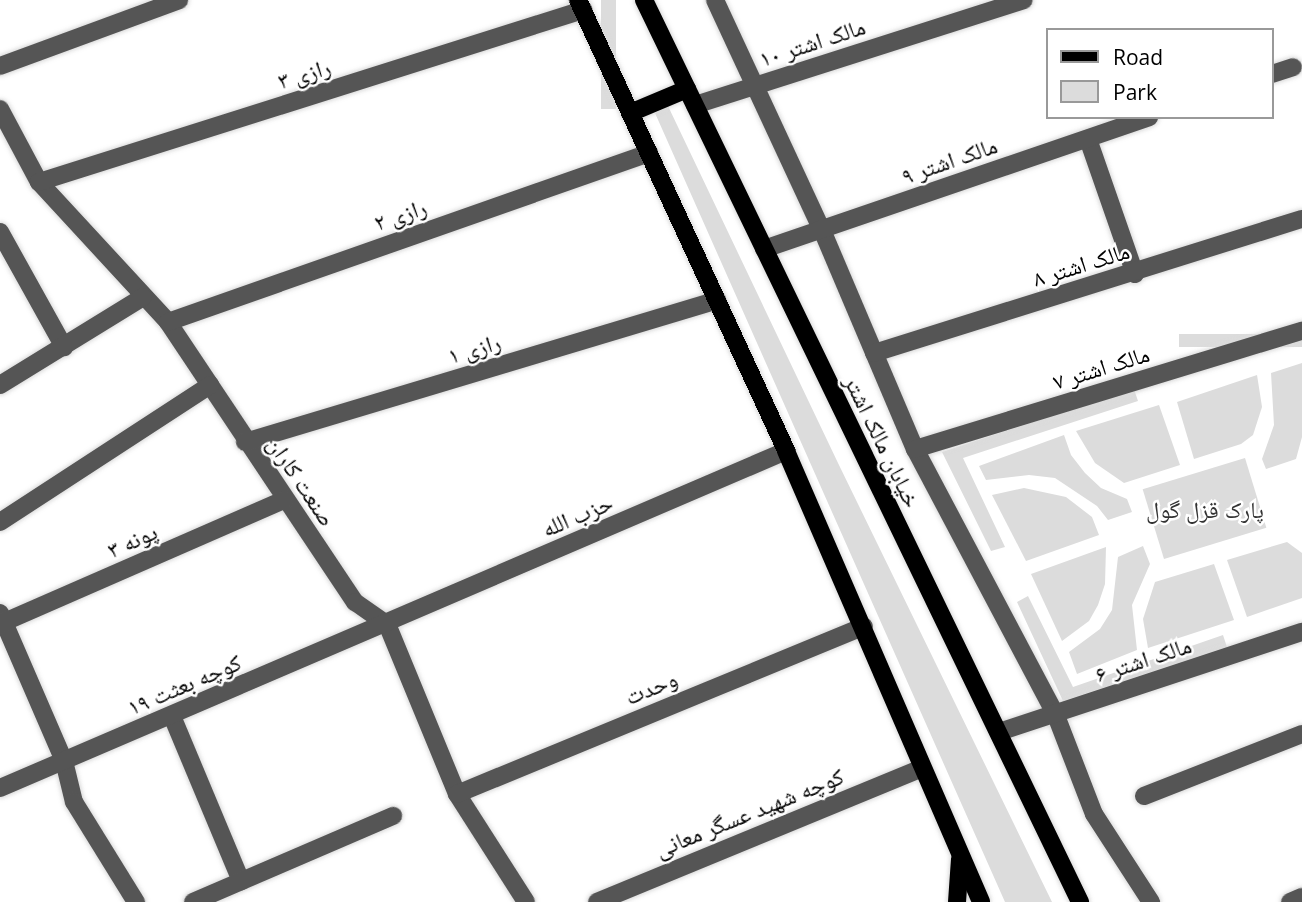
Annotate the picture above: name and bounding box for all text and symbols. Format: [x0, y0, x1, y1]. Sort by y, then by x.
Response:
street label: مالک اشتر ۱۰ [756, 12, 868, 72]
legend [1046, 28, 1274, 119]
text: Road [1113, 43, 1163, 71]
street label: رازی ۳ [274, 52, 334, 94]
text: Park [1113, 78, 1157, 106]
street label: مالک اشتر ۹ [897, 131, 1001, 189]
street label: رازی ۲ [370, 192, 430, 236]
street label: مالک اشتر ۸ [1029, 236, 1133, 292]
street label: رازی ۱ [444, 327, 504, 369]
street label: مالک اشتر ۷ [1049, 339, 1153, 395]
street label: خیابان مالک اشتر [839, 370, 927, 512]
street label: صنعت کاران [262, 431, 342, 531]
street label: حزب الله [538, 488, 616, 542]
park label: پارک قزل گول [1146, 495, 1264, 523]
street label: پونه ۳ [103, 517, 161, 563]
street label: مالک اشتر ۶ [1091, 631, 1195, 687]
street label: کوچه بعثت ۱۹ [123, 648, 245, 720]
street label: وحدت [621, 664, 681, 710]
street label: کوچه شهید عسگر معانی [651, 762, 847, 862]

